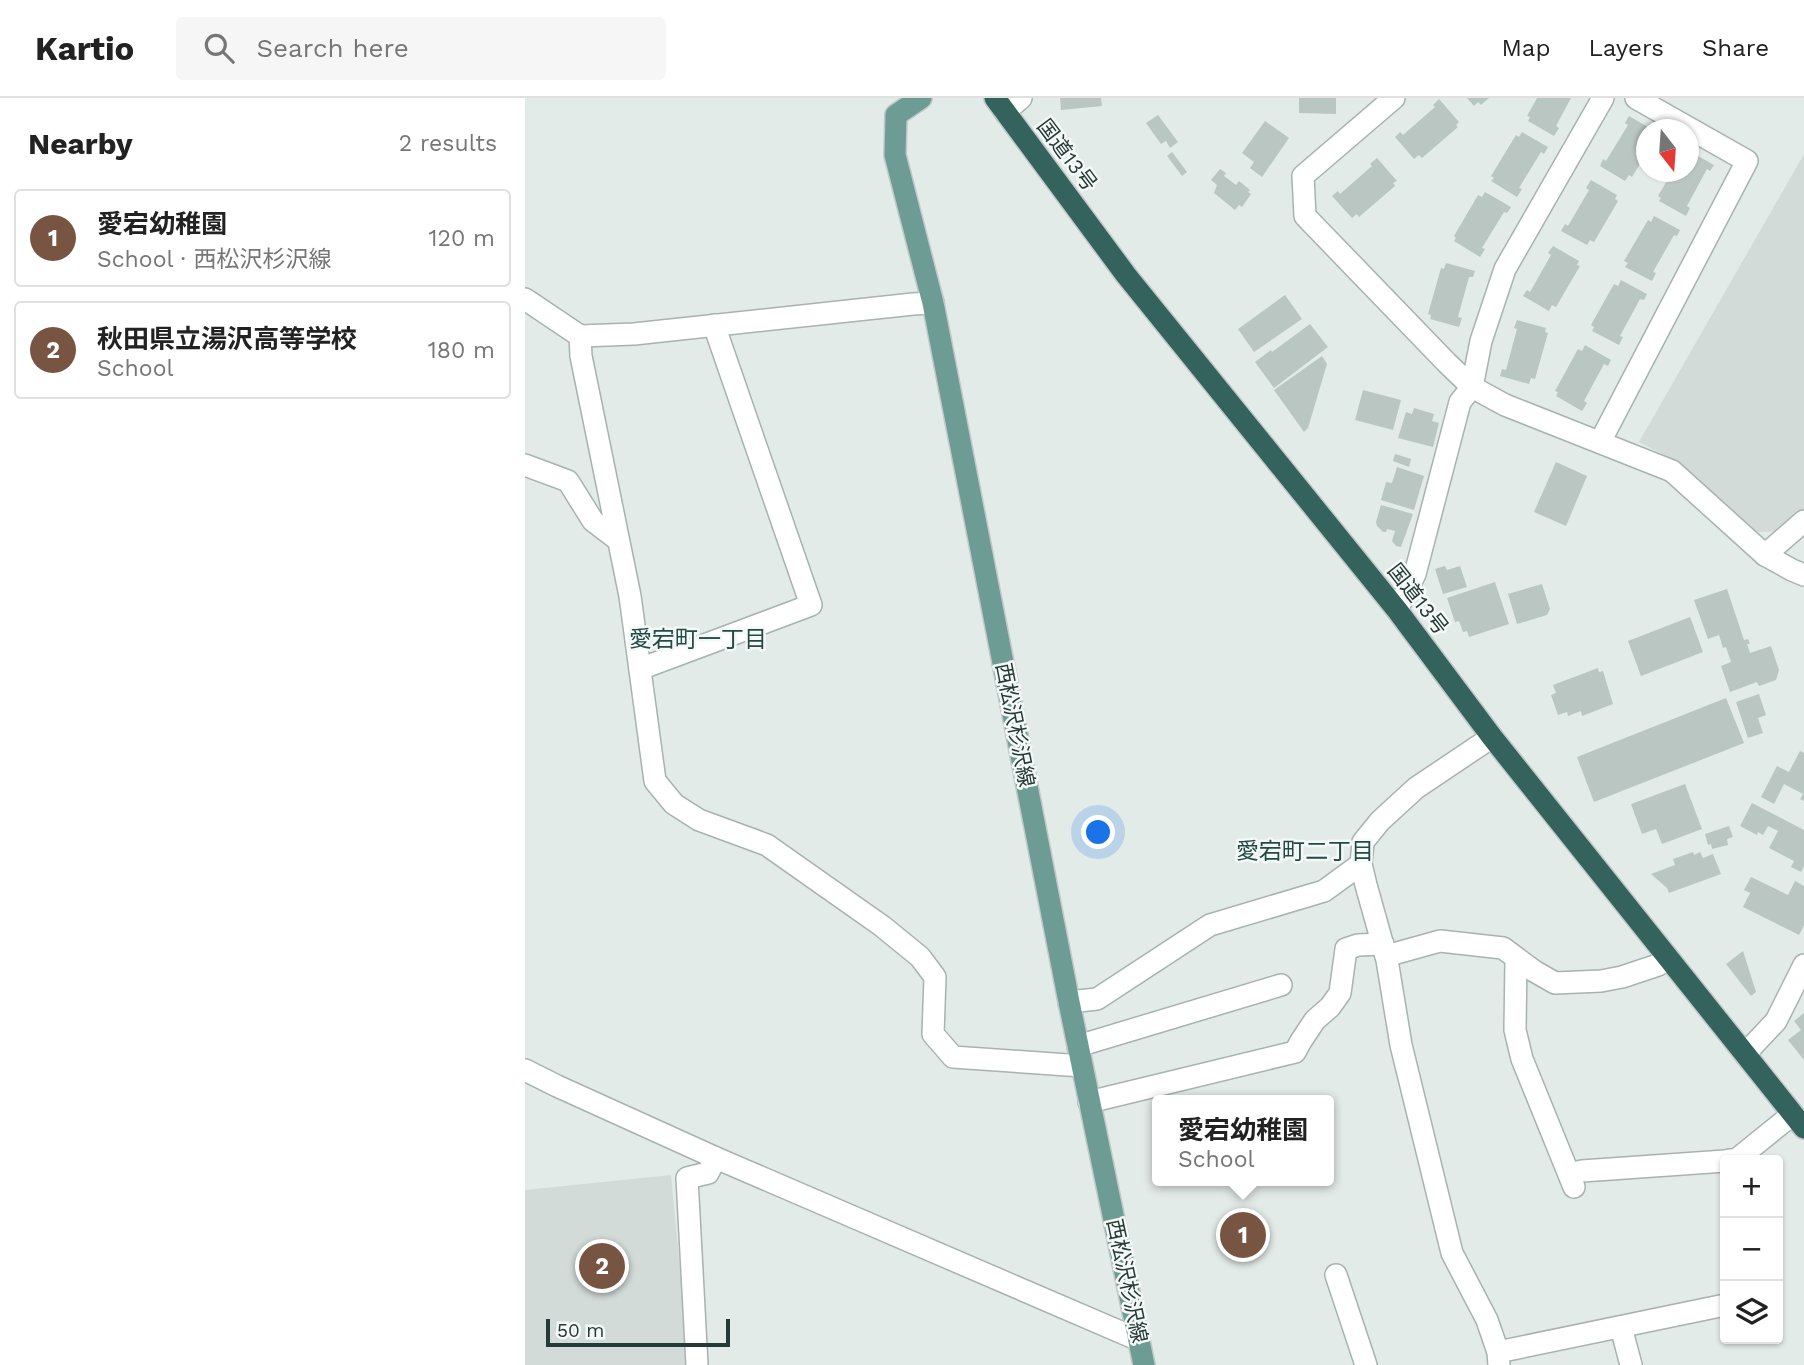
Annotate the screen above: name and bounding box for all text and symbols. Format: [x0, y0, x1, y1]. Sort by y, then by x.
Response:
search box [176, 17, 666, 80]
text: Kartio [35, 29, 134, 68]
icon: search [200, 29, 238, 67]
text: Search here [256, 33, 409, 63]
text: Map [1502, 34, 1550, 62]
text: Layers [1588, 34, 1664, 62]
text: Share [1702, 34, 1769, 62]
street label: 国道13号 [1032, 114, 1102, 196]
north arrow [1636, 119, 1699, 182]
text: Nearby [28, 126, 133, 161]
text: 2 results [399, 130, 497, 157]
text: 愛宕幼稚園 [97, 209, 227, 239]
text: 1 [48, 225, 58, 252]
text: 120 m [429, 225, 495, 252]
text: School · 西松沢杉沢線 [97, 246, 332, 273]
text: 秋田県立湯沢高等学校 [97, 324, 357, 354]
text: 2 [46, 337, 60, 364]
text: 180 m [428, 337, 495, 364]
text: School [97, 355, 174, 382]
street label: 国道13号 [1383, 558, 1454, 639]
district label: 愛宕町一丁目 [629, 626, 767, 653]
street label: 西松沢杉沢線 [991, 661, 1040, 789]
your location [1081, 815, 1115, 849]
district label: 愛宕町二丁目 [1236, 838, 1374, 865]
popup [1152, 1095, 1334, 1186]
text: 愛宕幼稚園 [1178, 1115, 1308, 1145]
text: School [1178, 1146, 1254, 1173]
map controls [1720, 1155, 1783, 1344]
button: + [1720, 1155, 1783, 1218]
pin: 1 [1220, 1209, 1266, 1261]
street label: 西松沢杉沢線 [1102, 1217, 1153, 1345]
button: − [1720, 1218, 1783, 1281]
pin: 2 [579, 1240, 625, 1292]
button: layers [1720, 1281, 1783, 1344]
scale bar [546, 1316, 730, 1348]
text: 50 m [557, 1319, 604, 1342]

